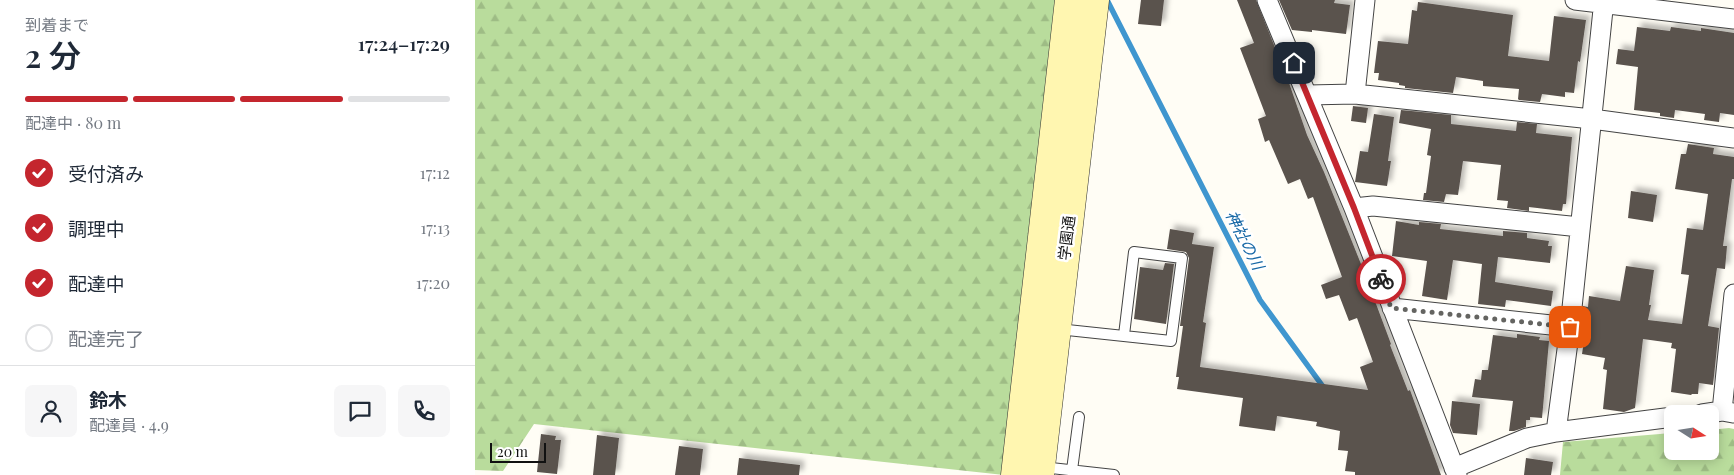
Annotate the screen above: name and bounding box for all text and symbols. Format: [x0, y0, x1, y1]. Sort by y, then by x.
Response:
text: 到着まで [25, 14, 89, 35]
text: 17:24–17:29 [358, 30, 450, 56]
text: 2 分 [25, 33, 81, 76]
pin [1273, 42, 1315, 84]
icon: home [1280, 49, 1308, 77]
text: 配達中 · 80 m [25, 112, 121, 133]
icon: check [25, 159, 53, 187]
text: 受付済み [68, 160, 144, 186]
text: 17:12 [420, 162, 450, 183]
water label: 神社の川 [1222, 206, 1270, 275]
icon: check [25, 214, 53, 242]
street label: 学園通 [1053, 214, 1079, 261]
text: 調理中 [68, 215, 125, 241]
text: 17:13 [420, 217, 450, 238]
courier [1356, 254, 1406, 304]
icon: bike [1367, 265, 1395, 293]
icon: check [25, 269, 53, 297]
text: 配達中 [68, 270, 125, 296]
text: 17:20 [416, 272, 450, 293]
pin [1549, 306, 1591, 348]
icon: bag [1556, 313, 1584, 341]
text: 配達完了 [68, 325, 144, 351]
button: person [25, 385, 77, 437]
button: chat [334, 385, 386, 437]
button: phone [398, 385, 450, 437]
text: 鈴木 [89, 386, 127, 412]
north arrow [1664, 405, 1719, 460]
map controls [1664, 405, 1719, 460]
text: 配達員 · 4.9 [89, 414, 169, 435]
scale bar [490, 440, 546, 463]
text: 20 m [497, 442, 528, 461]

